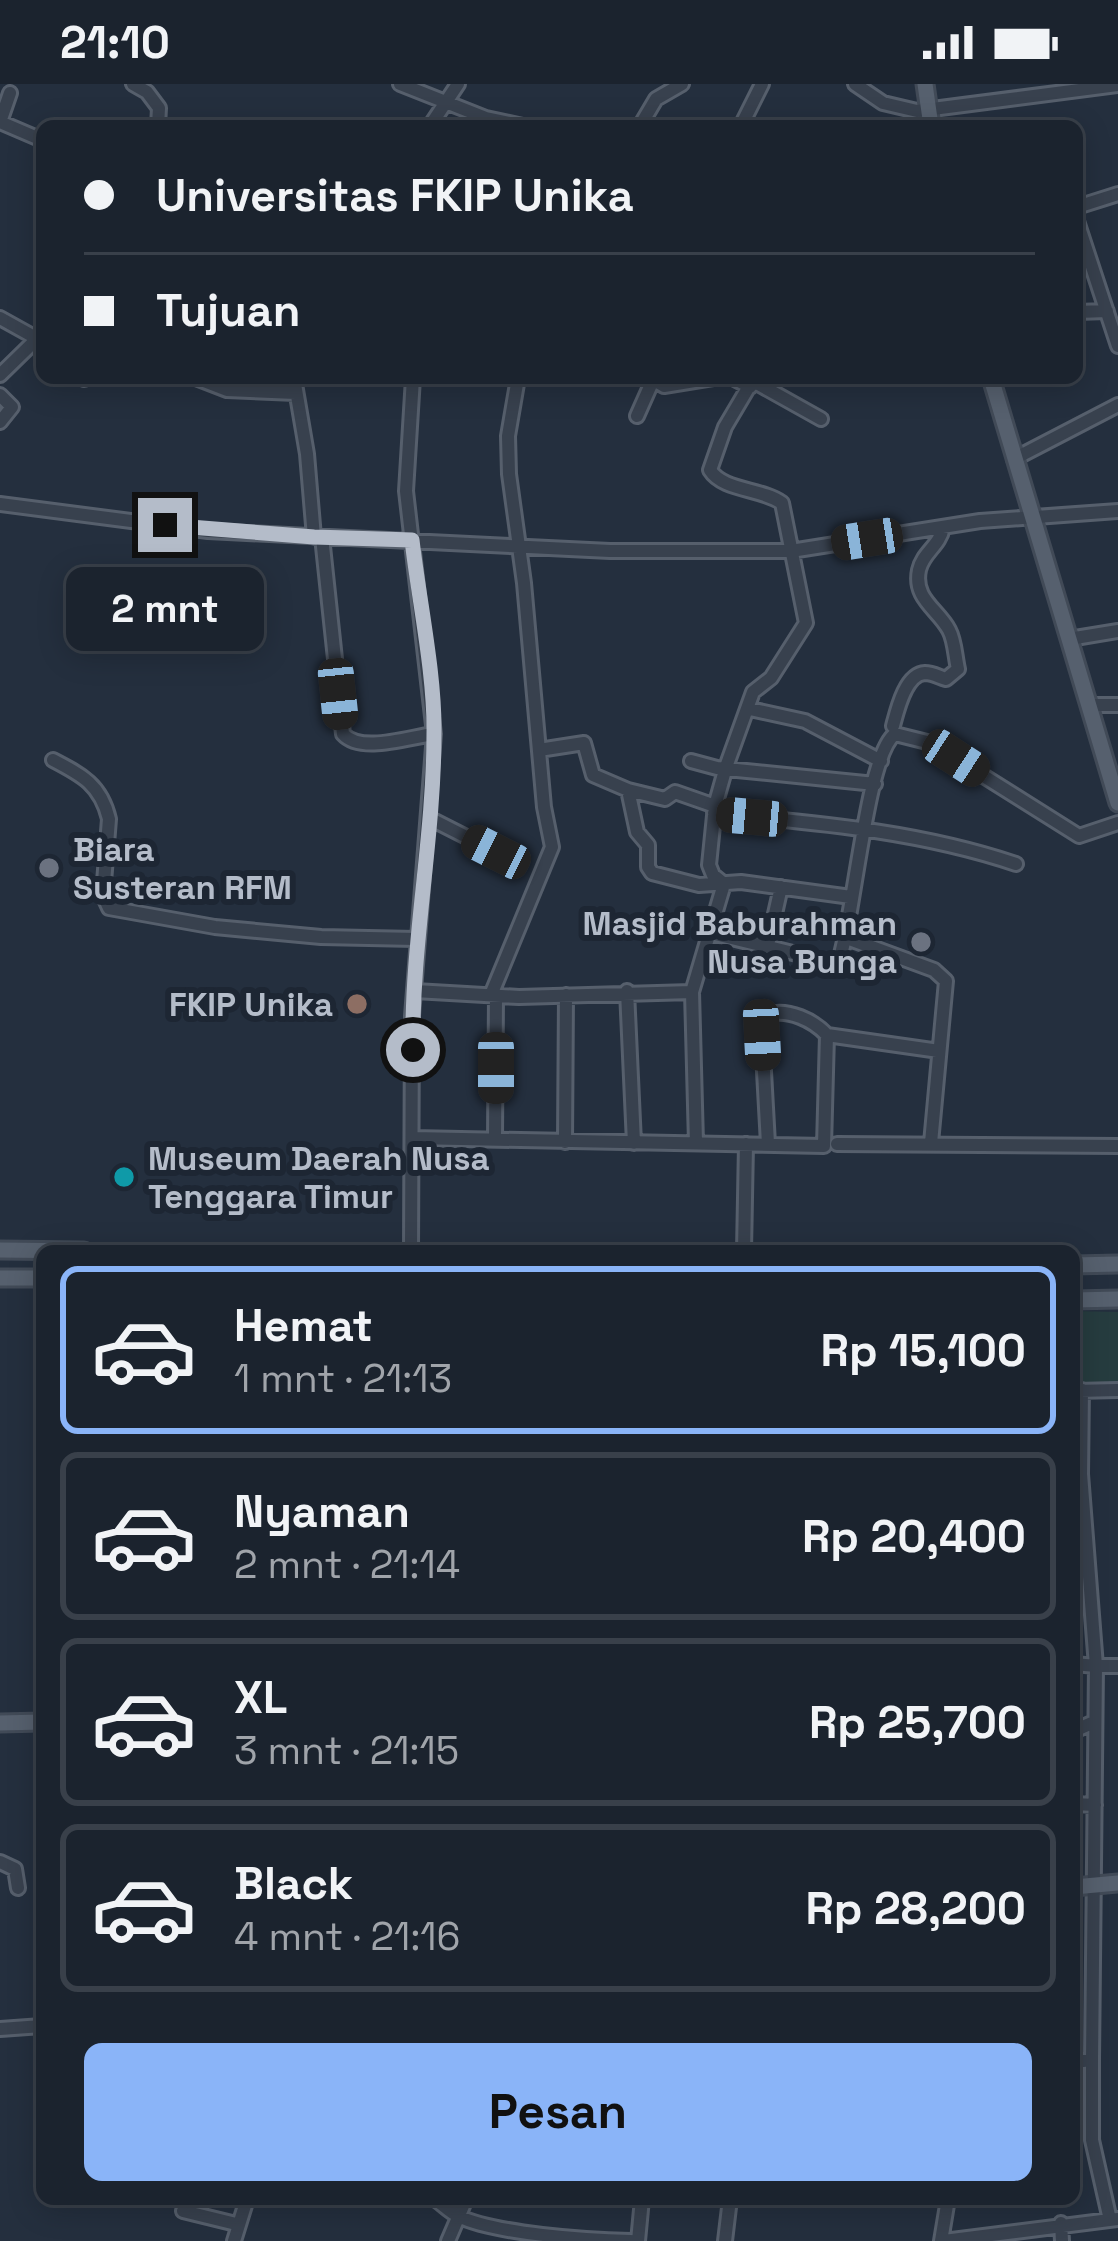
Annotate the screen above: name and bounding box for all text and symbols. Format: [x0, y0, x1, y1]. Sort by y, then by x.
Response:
text: 21:10 [60, 14, 170, 71]
text: Universitas FKIP Unika [156, 167, 634, 224]
text: Tujuan [156, 282, 300, 339]
route end [138, 498, 192, 552]
car [829, 516, 905, 562]
callout: 2 mnt [66, 567, 264, 651]
text: 2 mnt [111, 584, 219, 633]
car [316, 656, 360, 732]
car [916, 723, 996, 793]
car [715, 796, 789, 838]
car [456, 820, 536, 884]
place label: Biara Susteran RFM [73, 829, 292, 909]
marker: Biara Susteran RFM [36, 855, 62, 881]
place label: Masjid Baburahman Nusa Bunga [583, 903, 897, 983]
marker: Masjid Baburahman Nusa Bunga [908, 929, 934, 955]
place label: FKIP Unika [169, 984, 333, 1026]
marker: FKIP Unika [344, 991, 370, 1017]
car [742, 998, 782, 1072]
route start [386, 1023, 440, 1077]
car [478, 1032, 514, 1104]
place label: Museum Daerah Nusa Tenggara Timur [148, 1138, 490, 1218]
marker: Museum Daerah Nusa Tenggara Timur [111, 1164, 137, 1190]
icon: car [90, 1296, 198, 1404]
text: Hemat [234, 1297, 373, 1354]
text: Rp 15,100 [821, 1322, 1026, 1379]
text: 1 mnt · 21:13 [234, 1354, 452, 1403]
icon: car [90, 1482, 198, 1590]
text: Nyaman [234, 1483, 410, 1540]
text: Rp 20,400 [802, 1508, 1026, 1565]
text: 2 mnt · 21:14 [234, 1540, 460, 1589]
icon: car [90, 1668, 198, 1776]
text: XL [234, 1669, 287, 1726]
text: Rp 25,700 [809, 1694, 1026, 1751]
text: 3 mnt · 21:15 [234, 1726, 459, 1775]
icon: car [90, 1854, 198, 1962]
text: Black [234, 1855, 353, 1912]
text: Rp 28,200 [805, 1880, 1026, 1937]
text: 4 mnt · 21:16 [234, 1912, 460, 1961]
button: Pesan [84, 2043, 1032, 2181]

